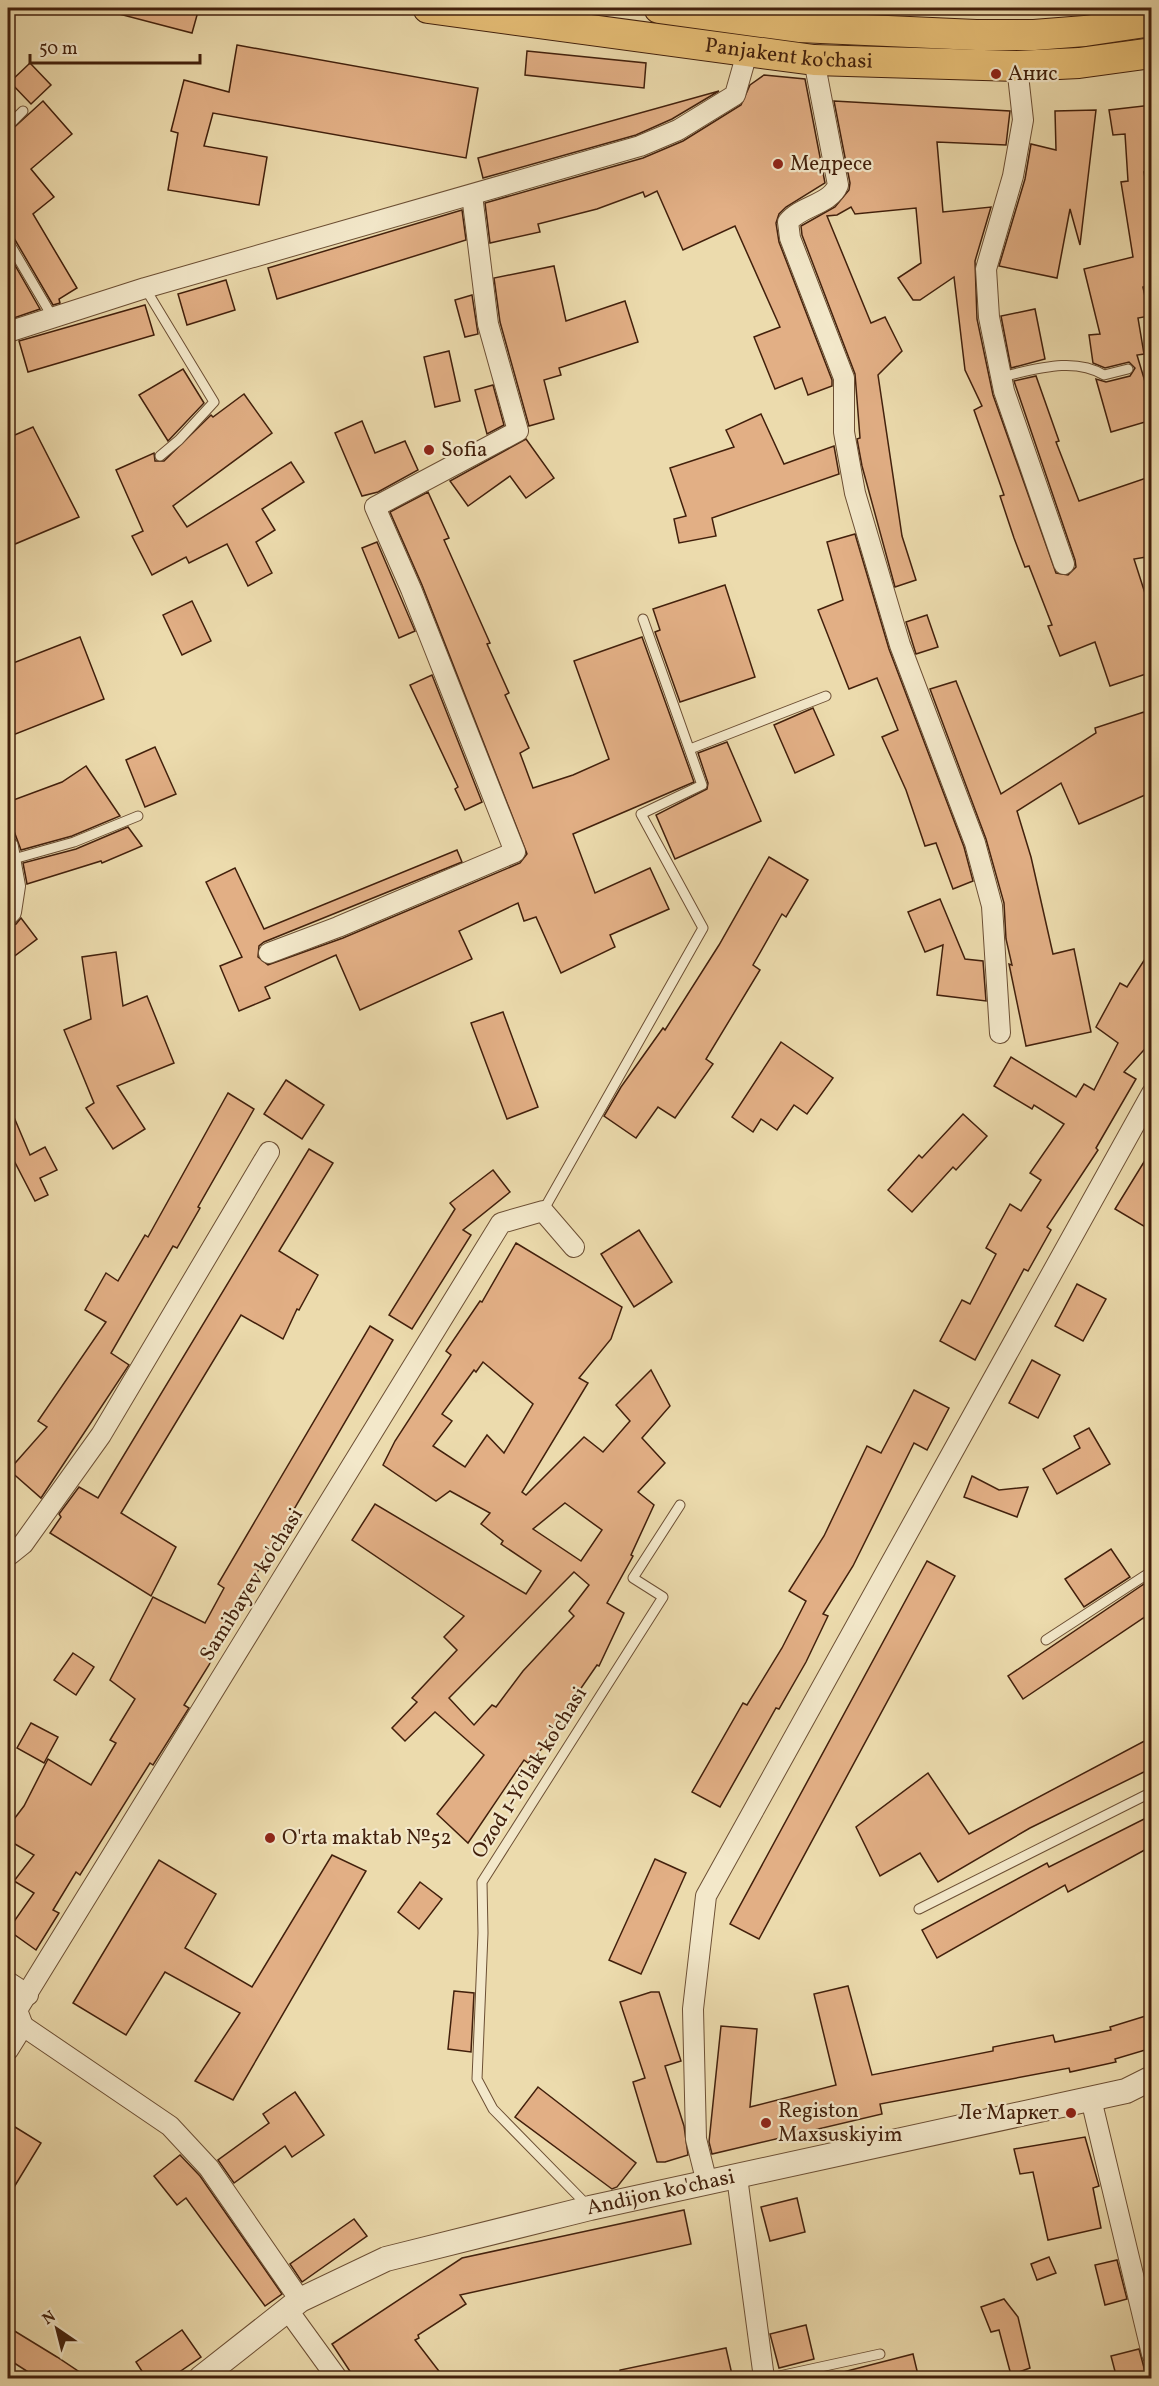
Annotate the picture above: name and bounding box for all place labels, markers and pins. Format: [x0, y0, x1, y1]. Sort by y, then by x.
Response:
place label: Анис [1008, 60, 1058, 89]
marker: Анис [989, 67, 1003, 81]
place label: Медресе [790, 150, 872, 179]
marker: Медресе [771, 157, 785, 171]
place label: Sofia [441, 436, 487, 465]
marker: Sofia [422, 443, 436, 457]
place label: O'rta maktab №52 [282, 1824, 452, 1853]
marker: O'rta maktab №52 [263, 1831, 277, 1845]
place label: Registon Maxsuskiyim [778, 2097, 903, 2150]
place label: Ле Маркет [958, 2099, 1059, 2128]
marker: Ле Маркет [1064, 2106, 1078, 2120]
marker: Registon Maxsuskiyim [759, 2116, 773, 2130]

